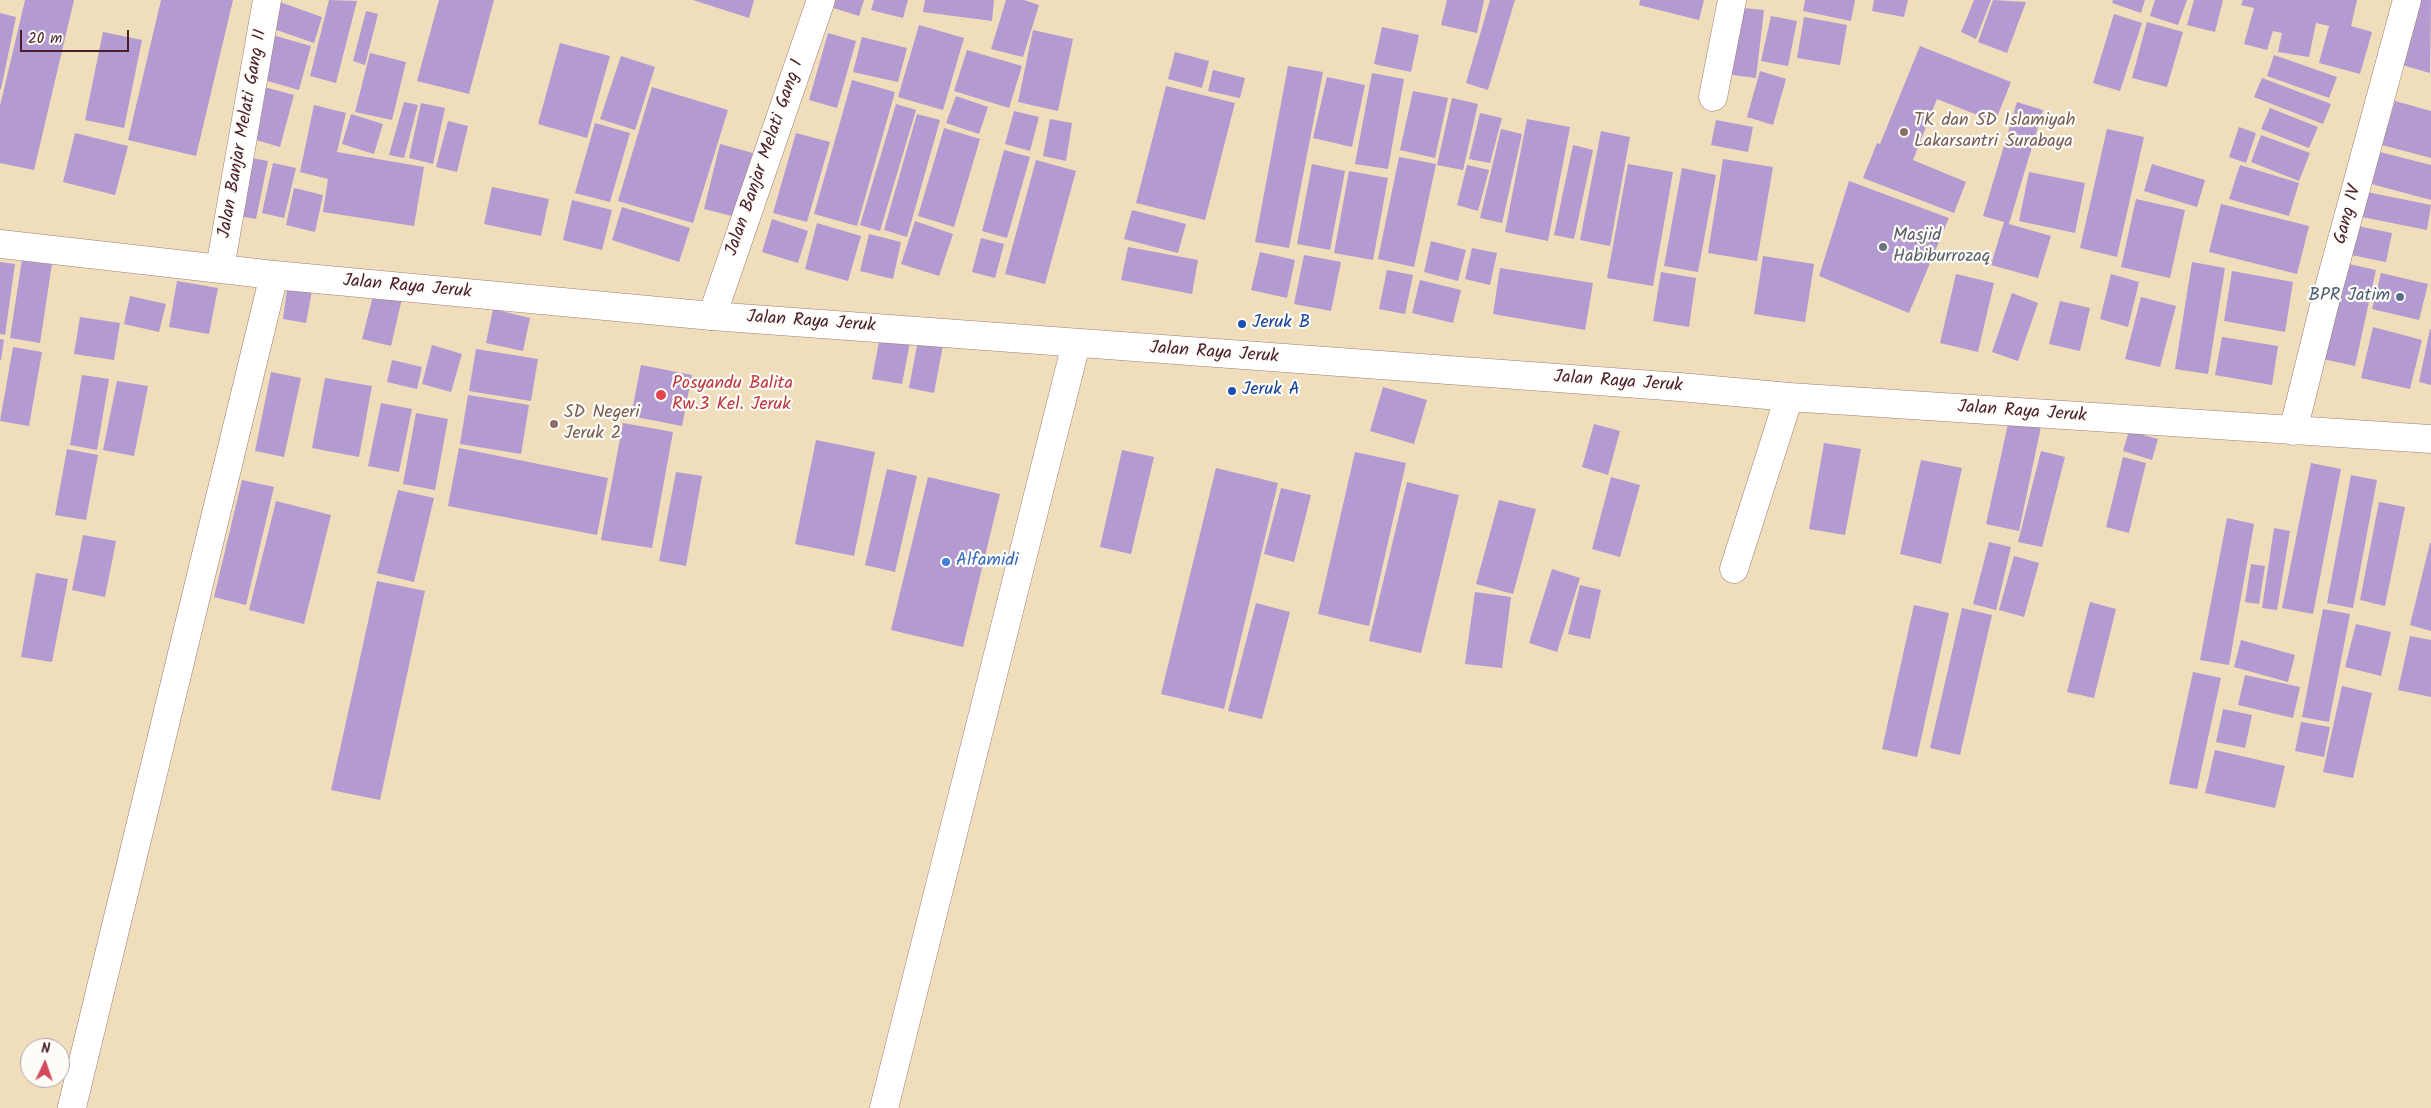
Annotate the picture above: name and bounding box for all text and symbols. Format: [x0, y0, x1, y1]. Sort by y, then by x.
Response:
scale bar [22, 20, 131, 52]
text: 20 m [28, 27, 62, 51]
street label: Jalan Banjar Melati Gang II [215, 28, 273, 240]
street label: Jalan Banjar Melati Gang I [722, 57, 810, 259]
place label: TK dan SD Islamiyah Lakarsantri Surabaya [1914, 111, 2075, 154]
marker: TK dan SD Islamiyah Lakarsantri Surabaya [1898, 126, 1910, 138]
street label: Gang IV [2331, 183, 2367, 247]
place label: Masjid Habiburrozaq [1893, 226, 1990, 268]
marker: Masjid Habiburrozaq [1877, 241, 1889, 253]
street label: Jalan Raya Jeruk [342, 272, 472, 304]
place label: BPR Jatim [2309, 286, 2390, 308]
marker: BPR Jatim [2394, 291, 2406, 303]
street label: Jalan Raya Jeruk [746, 308, 876, 338]
place label: Jeruk B [1252, 313, 1310, 335]
marker: Jeruk B [1236, 318, 1248, 330]
street label: Jalan Raya Jeruk [1149, 339, 1279, 369]
street label: Jalan Raya Jeruk [1553, 368, 1683, 398]
place label: Posyandu Balita Rw.3 Kel. Jeruk [672, 374, 793, 416]
place label: Jeruk A [1242, 380, 1300, 402]
marker: Jeruk A [1226, 385, 1238, 397]
marker: Posyandu Balita Rw.3 Kel. Jeruk [654, 388, 668, 402]
street label: Jalan Raya Jeruk [1957, 398, 2087, 428]
place label: SD Negeri Jeruk 2 [564, 403, 640, 446]
marker: SD Negeri Jeruk 2 [548, 418, 560, 430]
place label: Alfamidi [956, 551, 1018, 573]
marker: Alfamidi [940, 556, 952, 568]
north arrow [20, 1038, 70, 1088]
text: N [41, 1038, 51, 1060]

